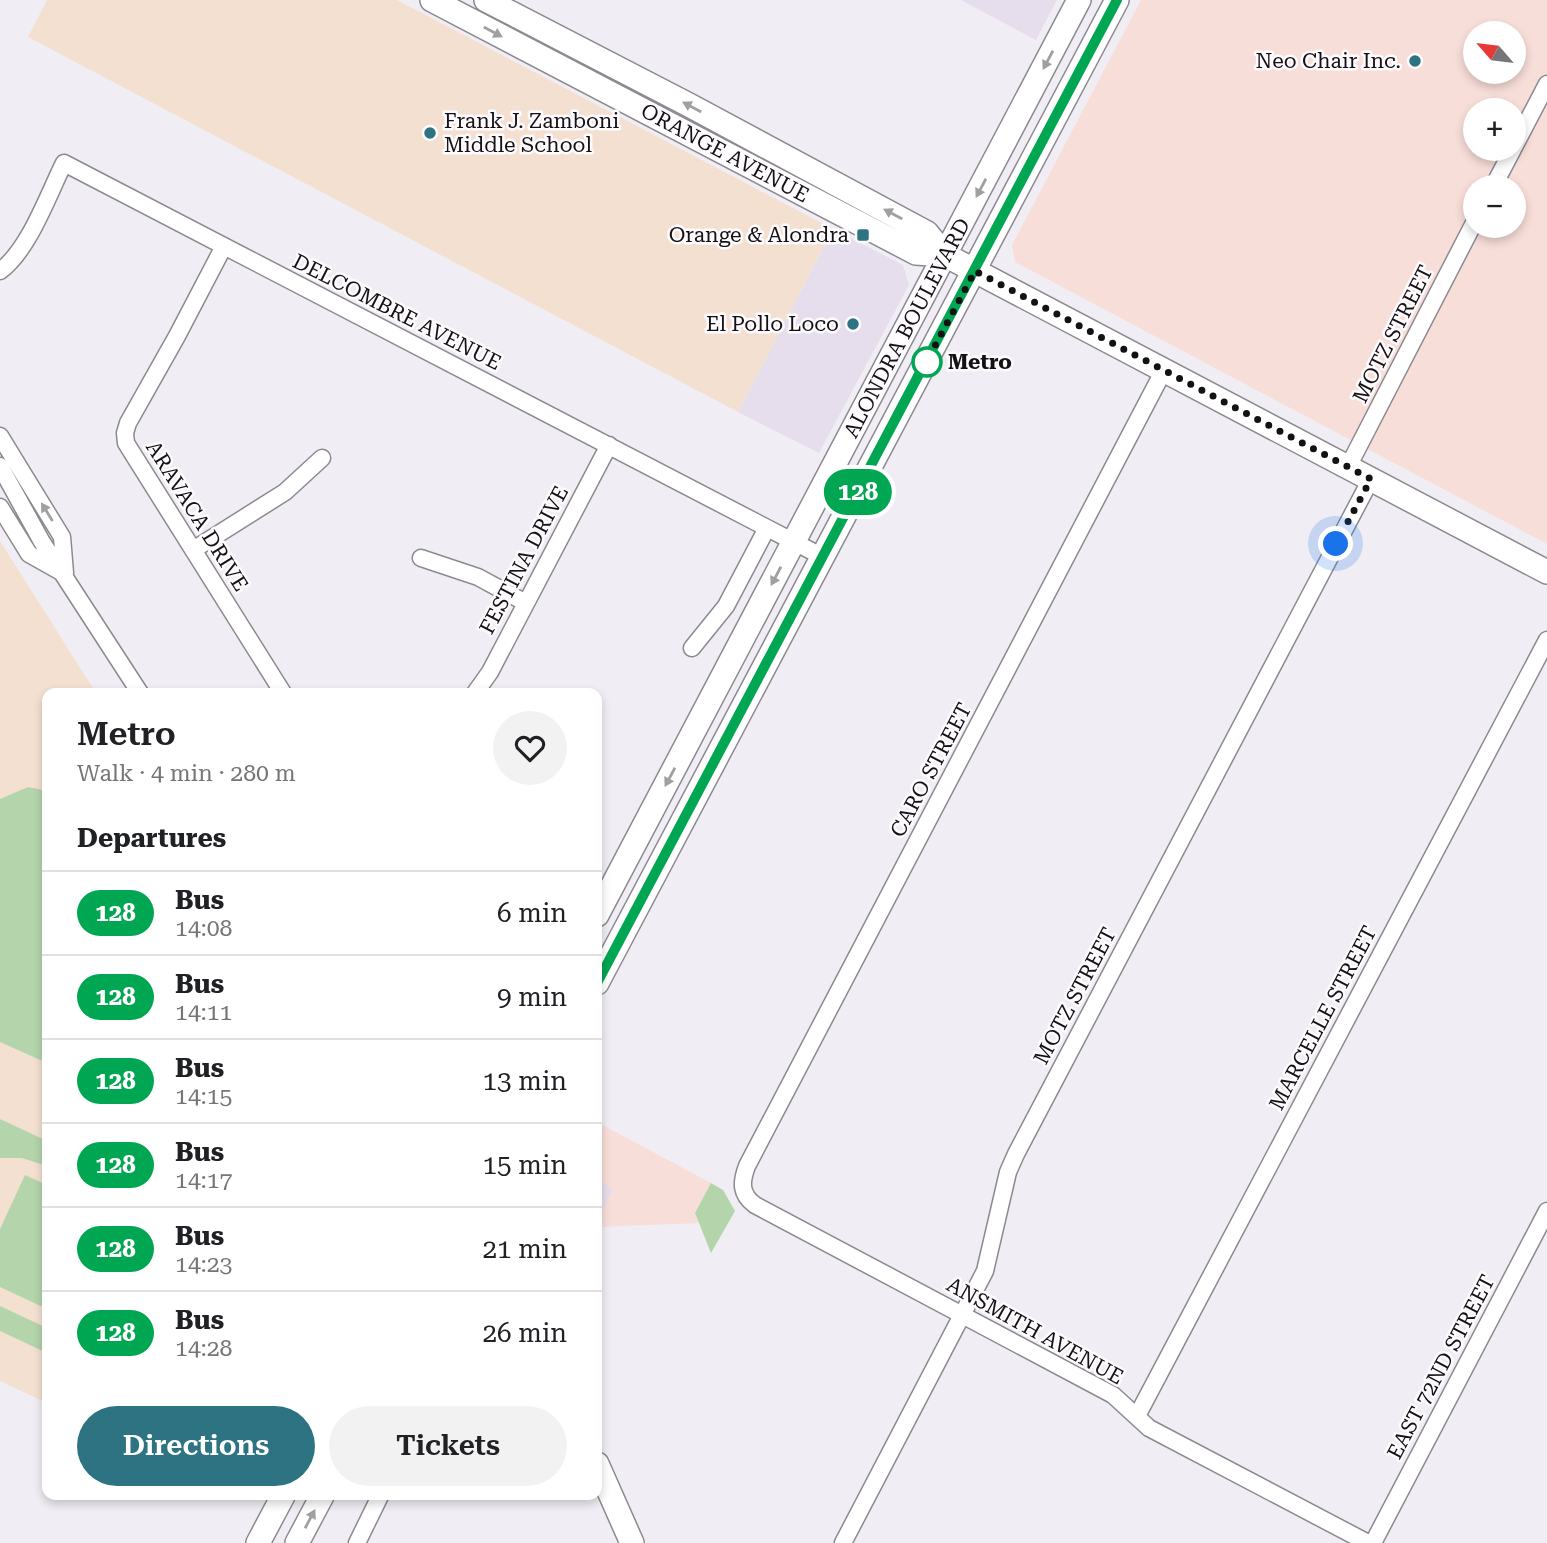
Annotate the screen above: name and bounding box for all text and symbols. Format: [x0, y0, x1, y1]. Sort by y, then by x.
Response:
north arrow [1463, 21, 1526, 84]
map controls [1463, 21, 1526, 238]
one-way arrow [483, 26, 503, 37]
place label: Neo Chair Inc. [1256, 49, 1401, 73]
one-way arrow [1042, 51, 1054, 71]
marker: Neo Chair Inc. [1407, 53, 1423, 69]
button: + [1463, 98, 1526, 161]
street label: ORANGE AVENUE [637, 99, 813, 207]
one-way arrow [682, 101, 702, 112]
place label: Frank J. Zamboni Middle School [444, 109, 619, 157]
marker: Frank J. Zamboni Middle School [422, 125, 438, 141]
button: − [1463, 175, 1526, 238]
one-way arrow [975, 178, 986, 198]
one-way arrow [882, 209, 902, 221]
street label: ALONDRA BOULEVARD [839, 214, 975, 442]
place label: Orange & Alondra [669, 223, 850, 247]
marker: Orange & Alondra [855, 227, 871, 243]
street label: DELCOMBRE AVENUE [289, 249, 505, 375]
street label: MOTZ STREET [1348, 261, 1438, 407]
place label: El Pollo Loco [706, 312, 839, 336]
marker: El Pollo Loco [845, 316, 861, 332]
marker: Metro [912, 347, 942, 377]
place label: Metro [948, 350, 1012, 374]
street label: ARAVACA DRIVE [141, 437, 253, 595]
line badge: 128 [818, 469, 898, 515]
text: 128 [838, 478, 878, 506]
street label: FESTINA DRIVE [475, 482, 573, 638]
one-way arrow [40, 502, 53, 521]
your location [1318, 526, 1353, 561]
one-way arrow [770, 566, 782, 586]
street label: CARO STREET [886, 699, 976, 841]
button: heart [493, 711, 567, 785]
text: Metro [77, 714, 176, 753]
text: Walk · 4 min · 280 m [77, 760, 296, 787]
one-way arrow [664, 767, 675, 787]
text: Departures [77, 823, 226, 853]
text: Bus [175, 885, 224, 915]
text: 6 min [497, 898, 567, 928]
text: 128 [95, 899, 136, 927]
text: 14:08 [175, 915, 232, 942]
street label: MARCELLE STREET [1264, 922, 1382, 1114]
street label: MOTZ STREET [1029, 924, 1121, 1068]
text: Bus [175, 969, 224, 999]
text: 9 min [497, 982, 567, 1012]
text: 128 [95, 983, 136, 1011]
text: 14:11 [175, 999, 232, 1026]
text: Bus [175, 1053, 224, 1083]
text: 13 min [483, 1066, 567, 1096]
text: 128 [95, 1067, 136, 1095]
text: 14:15 [175, 1083, 232, 1110]
text: Bus [175, 1137, 224, 1167]
text: 15 min [483, 1150, 567, 1180]
text: 128 [95, 1151, 136, 1179]
text: 14:17 [175, 1167, 232, 1194]
text: Bus [175, 1221, 224, 1251]
text: 21 min [483, 1234, 567, 1264]
text: 128 [95, 1235, 136, 1263]
text: 14:23 [175, 1251, 232, 1278]
street label: EAST 72ND STREET [1382, 1271, 1500, 1463]
street label: ANSMITH AVENUE [943, 1272, 1127, 1390]
text: Bus [175, 1305, 224, 1335]
text: 26 min [483, 1318, 567, 1348]
text: 128 [95, 1319, 136, 1347]
text: 14:28 [175, 1335, 232, 1362]
button: Directions [77, 1406, 315, 1486]
button: Tickets [329, 1406, 567, 1486]
one-way arrow [304, 1509, 316, 1529]

